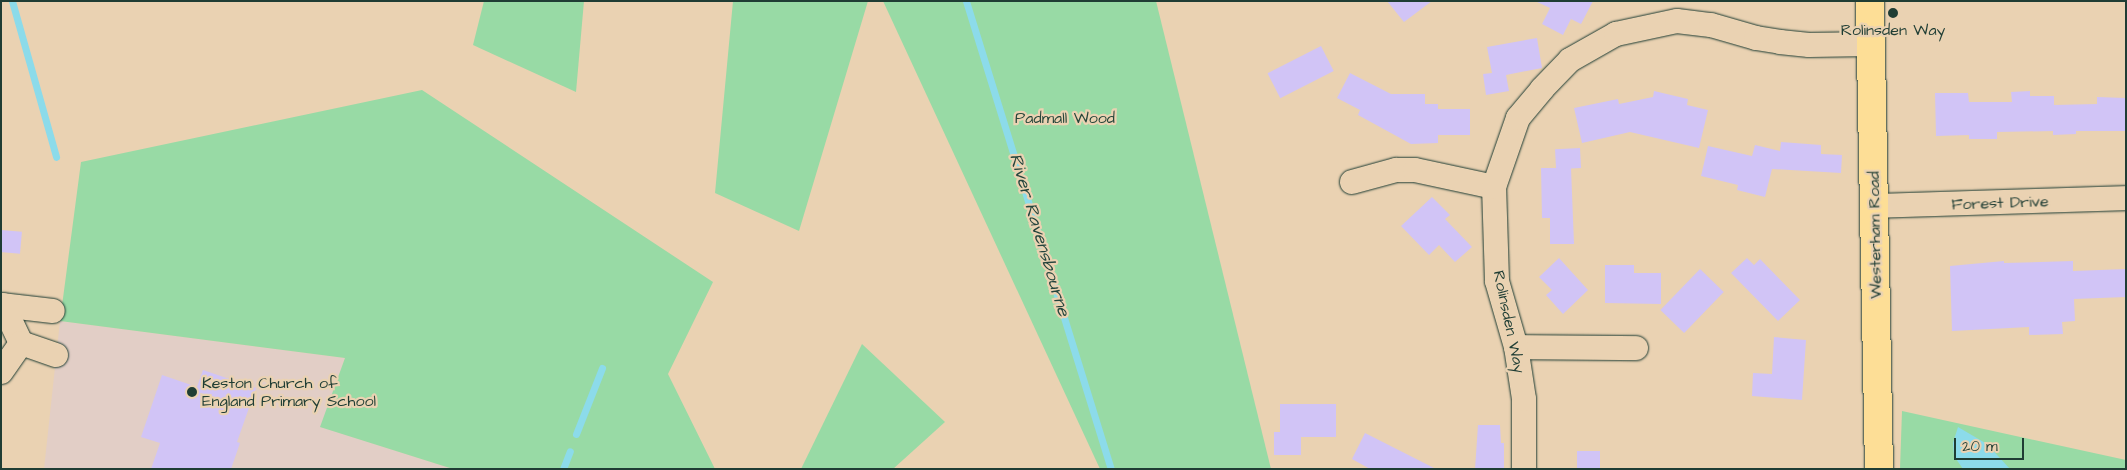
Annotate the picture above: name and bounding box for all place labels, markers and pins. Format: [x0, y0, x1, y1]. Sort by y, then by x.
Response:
marker: Rolinsden Way [1887, 7, 1899, 19]
place label: Rolinsden Way [1841, 20, 1945, 40]
place label: Keston Church of England Primary School [202, 373, 376, 411]
marker: Keston Church of England Primary School [186, 386, 198, 398]

